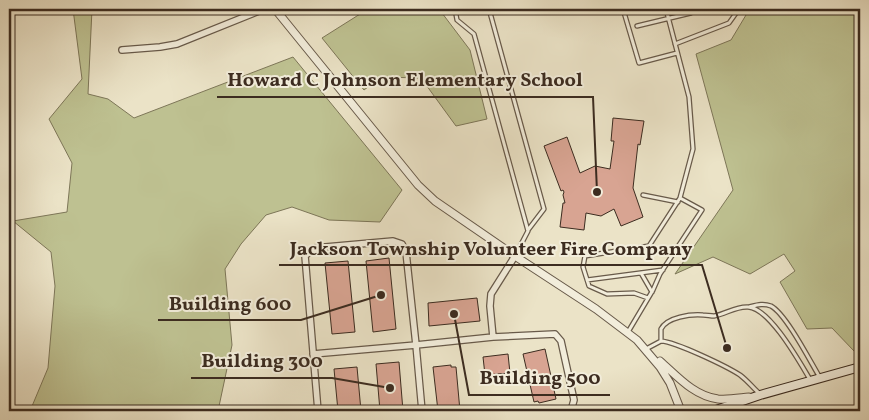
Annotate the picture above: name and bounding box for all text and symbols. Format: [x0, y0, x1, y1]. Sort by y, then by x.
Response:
callout: Howard C Johnson Elementary School [217, 62, 593, 97]
text: Howard C Johnson Elementary School [227, 67, 583, 95]
callout: Jackson Township Volunteer Fire Company [279, 230, 702, 265]
text: Jackson Township Volunteer Fire Company [289, 236, 692, 264]
callout: Building 600 [158, 285, 301, 320]
text: Building 600 [169, 291, 291, 319]
callout: Building 300 [191, 343, 332, 378]
text: Building 300 [201, 348, 323, 376]
callout: Building 500 [469, 360, 610, 395]
text: Building 500 [479, 365, 601, 393]

